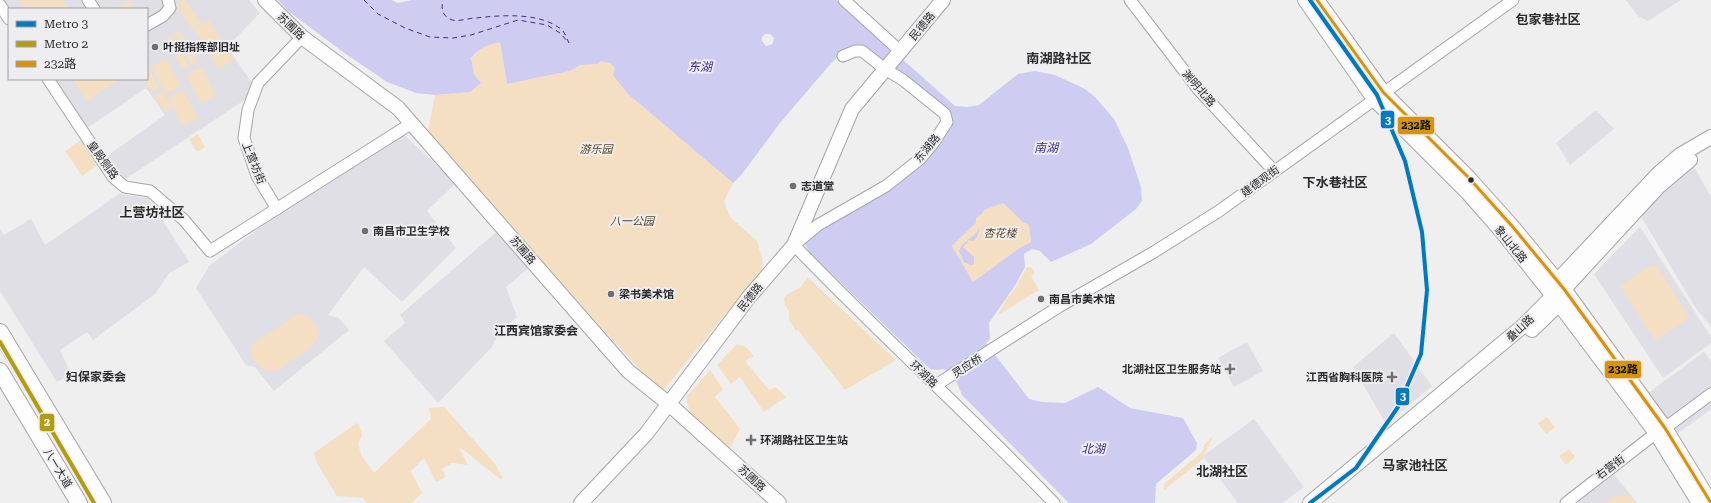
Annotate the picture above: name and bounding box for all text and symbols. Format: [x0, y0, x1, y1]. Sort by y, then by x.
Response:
legend [8, 8, 148, 80]
street label: 苏圃路 [274, 10, 307, 42]
street label: 民德路 [907, 10, 938, 43]
district label: 包家巷社区 [1515, 12, 1581, 27]
text: Metro 3 [44, 17, 89, 31]
text: Metro 2 [44, 37, 89, 51]
place label: 叶挺指挥部旧址 [163, 41, 240, 54]
marker: 叶挺指挥部旧址 [150, 42, 160, 52]
district label: 南湖路社区 [1026, 51, 1092, 66]
text: 232路 [44, 57, 76, 71]
water label: 东湖 [688, 60, 714, 74]
street label: 渊明北路 [1179, 67, 1218, 109]
line badge: 3 [1380, 110, 1395, 129]
text: 3 [1385, 114, 1391, 127]
line badge: 232路 [1397, 116, 1435, 135]
text: 232路 [1401, 119, 1432, 132]
street label: 东湖路 [912, 132, 943, 165]
street label: 皇殿侧路 [84, 139, 121, 182]
street label: 上营坊街 [239, 140, 268, 186]
water label: 南湖 [1034, 141, 1060, 155]
park label: 游乐园 [580, 143, 614, 156]
street label: 建德观街 [1239, 163, 1282, 200]
district label: 下水巷社区 [1302, 175, 1368, 190]
unlabelled marker [1466, 175, 1476, 185]
place label: 志道堂 [801, 180, 834, 193]
marker: 志道堂 [788, 181, 798, 191]
district label: 上营坊社区 [119, 205, 185, 220]
park label: 八一公园 [610, 215, 656, 228]
street label: 象山北路 [1492, 223, 1530, 266]
place label: 南昌市卫生学校 [373, 225, 450, 238]
marker: 南昌市卫生学校 [360, 226, 370, 236]
park label: 杏花楼 [984, 227, 1018, 240]
street label: 苏圃路 [507, 234, 538, 267]
street label: 民德路 [735, 280, 766, 314]
place label: 梁书美术馆 [619, 288, 674, 301]
marker: 梁书美术馆 [606, 289, 616, 299]
place label: 南昌市美术馆 [1049, 293, 1115, 306]
marker: 南昌市美术馆 [1036, 294, 1046, 304]
street label: 叠山路 [1504, 312, 1537, 344]
district label: 江西宾馆家委会 [494, 324, 578, 338]
street label: 灵应桥 [950, 352, 985, 381]
street label: 环湖路 [907, 358, 940, 390]
line badge: 232路 [1604, 360, 1642, 379]
place label: 北湖社区卫生服务站 [1122, 363, 1221, 376]
marker: 北湖社区卫生服务站 [1224, 363, 1236, 375]
text: 232路 [1608, 363, 1639, 376]
district label: 妇保家委会 [66, 370, 126, 384]
place label: 江西省胸科医院 [1306, 371, 1383, 384]
marker: 江西省胸科医院 [1386, 371, 1398, 383]
line badge: 3 [1395, 387, 1410, 406]
text: 3 [1400, 390, 1406, 403]
line badge: 2 [39, 413, 55, 432]
text: 2 [44, 416, 50, 429]
marker: 环湖路社区卫生站 [745, 434, 757, 446]
place label: 环湖路社区卫生站 [760, 434, 848, 447]
water label: 北湖 [1081, 442, 1107, 456]
street label: 八一大道 [41, 446, 74, 490]
street label: 右营街 [1593, 452, 1627, 483]
district label: 马家池社区 [1382, 458, 1448, 473]
street label: 苏圃路 [735, 462, 768, 494]
district label: 北湖社区 [1196, 464, 1248, 479]

